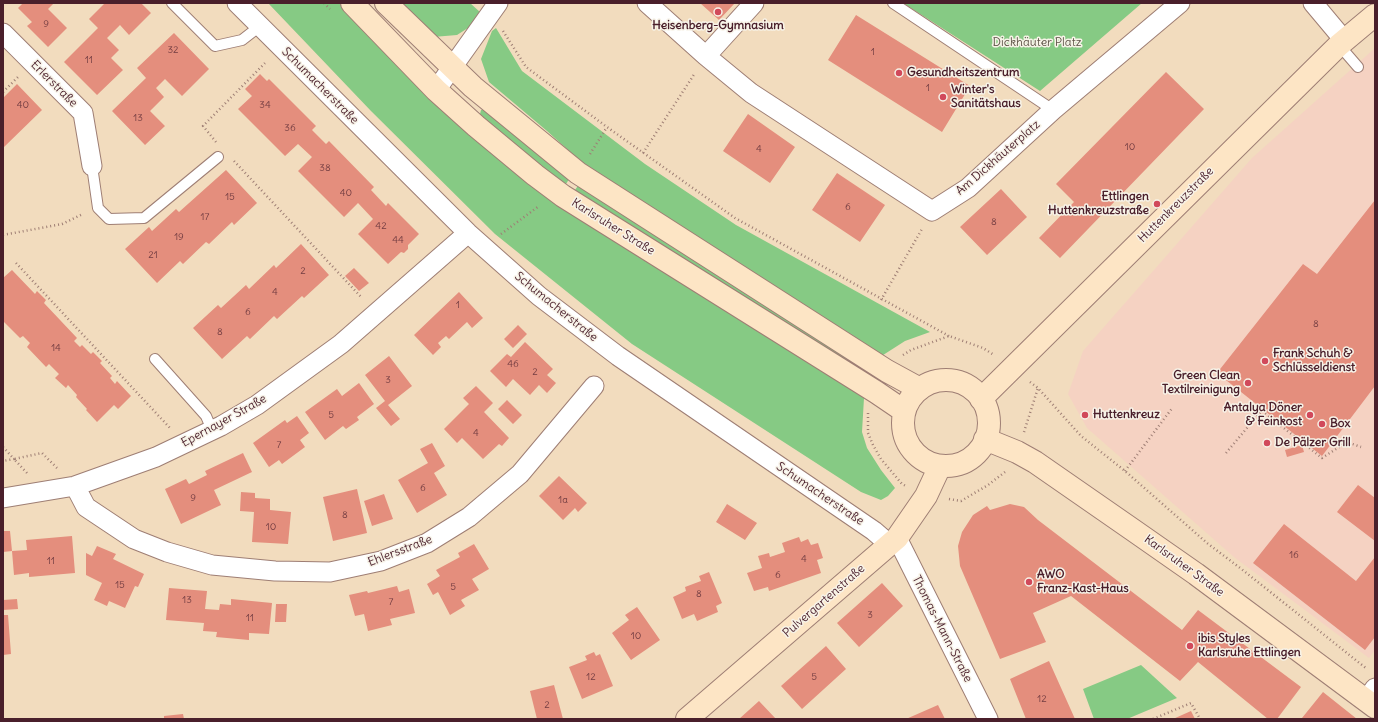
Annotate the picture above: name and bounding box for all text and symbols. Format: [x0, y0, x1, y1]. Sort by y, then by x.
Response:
marker: Heisenberg-Gymnasium [713, 7, 723, 17]
house number: 9 [43, 18, 49, 30]
place label: Heisenberg-Gymnasium [652, 19, 784, 33]
park label: Dickhäuter Platz [993, 36, 1081, 50]
house number: 32 [167, 44, 179, 56]
street label: Schumacherstraße [279, 45, 361, 127]
house number: 1 [871, 46, 875, 58]
house number: 11 [85, 54, 93, 66]
street label: Erlerstraße [28, 58, 80, 110]
place label: Gesundheitszentrum [907, 66, 1019, 80]
marker: Gesundheitszentrum [894, 68, 904, 78]
house number: 1 [926, 82, 930, 94]
place label: Winter's Sanitätshaus [951, 83, 1021, 111]
marker: Winter's Sanitätshaus [938, 92, 948, 102]
house number: 40 [17, 99, 29, 111]
house number: 34 [259, 99, 271, 111]
house number: 13 [133, 112, 143, 124]
street label: Am Dickhäuterplatz [953, 118, 1043, 198]
house number: 36 [284, 122, 296, 134]
house number: 10 [1125, 141, 1135, 153]
house number: 4 [756, 143, 762, 155]
house number: 38 [319, 162, 331, 174]
street label: Huttenkreuzstraße [1135, 164, 1217, 246]
house number: 40 [340, 187, 352, 199]
place label: Ettlingen Huttenkreuzstraße [1048, 190, 1149, 218]
house number: 15 [225, 191, 235, 203]
street label: Karlsruher Straße [569, 196, 657, 258]
marker: Ettlingen Huttenkreuzstraße [1152, 199, 1162, 209]
house number: 6 [845, 201, 851, 213]
house number: 17 [201, 211, 209, 223]
house number: 8 [991, 216, 997, 228]
house number: 42 [375, 220, 387, 232]
house number: 19 [174, 231, 184, 243]
house number: 44 [392, 234, 404, 246]
house number: 21 [148, 249, 158, 261]
house number: 2 [300, 265, 306, 277]
street label: Schumacherstraße [512, 269, 600, 345]
house number: 4 [272, 286, 278, 298]
house number: 1 [456, 299, 460, 311]
house number: 6 [245, 306, 251, 318]
house number: 8 [1313, 318, 1319, 330]
house number: 8 [217, 326, 223, 338]
house number: 14 [51, 342, 61, 354]
place label: Frank Schuh & Schlüsseldienst [1273, 347, 1355, 375]
marker: Frank Schuh & Schlüsseldienst [1260, 356, 1270, 366]
house number: 46 [507, 358, 519, 370]
house number: 2 [532, 366, 538, 378]
place label: Green Clean Textilreinigung [1162, 369, 1240, 397]
house number: 3 [385, 374, 391, 386]
marker: Green Clean Textilreinigung [1243, 378, 1253, 388]
street label: Epernayer Straße [179, 392, 269, 450]
place label: Antalya Döner & Feinkost [1224, 401, 1302, 429]
place label: Huttenkreuz [1093, 408, 1160, 422]
house number: 5 [328, 409, 334, 421]
marker: Huttenkreuz [1080, 410, 1090, 420]
marker: Antalya Döner & Feinkost [1305, 410, 1315, 420]
place label: Box [1330, 417, 1350, 431]
marker: Box [1317, 419, 1327, 429]
house number: 4 [473, 427, 479, 439]
place label: De Pälzer Grill [1275, 436, 1351, 450]
marker: De Pälzer Grill [1262, 438, 1272, 448]
house number: 7 [277, 439, 281, 451]
street label: Schumacherstraße [773, 459, 867, 529]
house number: 6 [420, 482, 426, 494]
house number: 9 [190, 492, 196, 504]
house number: 1a [558, 494, 568, 506]
house number: 8 [342, 509, 348, 521]
house number: 10 [266, 521, 276, 533]
street label: Ehlersstraße [366, 532, 434, 570]
street label: Karlsruher Straße [1141, 532, 1227, 600]
house number: 16 [1289, 549, 1299, 561]
house number: 4 [801, 553, 807, 565]
house number: 11 [47, 555, 55, 567]
street label: Pulvergartenstraße [780, 562, 868, 640]
place label: AWO Franz-Kast-Haus [1037, 568, 1129, 596]
house number: 6 [775, 569, 781, 581]
street label: Thomas-Mann-Straße [909, 573, 975, 685]
marker: AWO Franz-Kast-Haus [1024, 577, 1034, 587]
house number: 15 [115, 579, 125, 591]
house number: 5 [450, 581, 456, 593]
house number: 8 [696, 588, 702, 600]
house number: 13 [182, 594, 192, 606]
house number: 7 [389, 596, 393, 608]
house number: 3 [867, 609, 873, 621]
house number: 11 [246, 612, 254, 624]
house number: 10 [631, 630, 641, 642]
place label: ibis Styles Karlsruhe Ettlingen [1198, 632, 1301, 660]
marker: ibis Styles Karlsruhe Ettlingen [1185, 641, 1195, 651]
house number: 12 [586, 671, 596, 683]
house number: 5 [811, 671, 817, 683]
house number: 12 [1037, 693, 1047, 705]
house number: 2 [544, 699, 550, 711]

